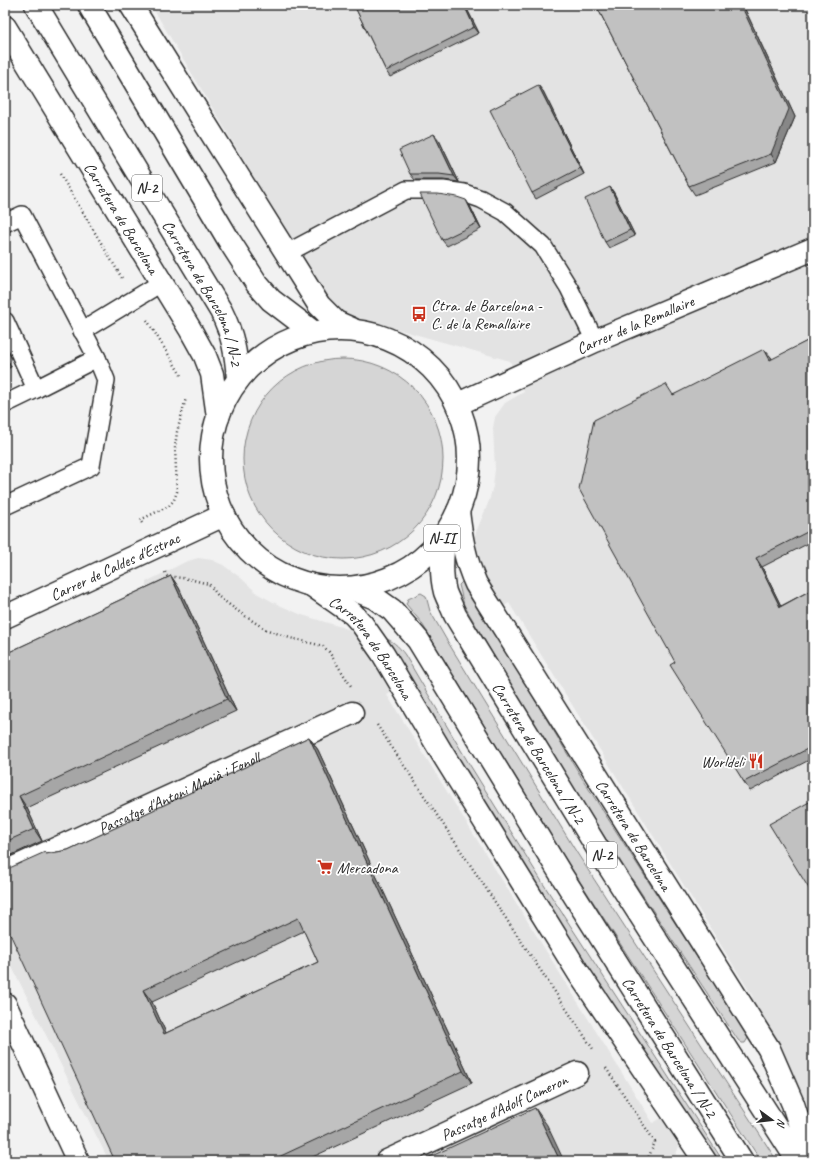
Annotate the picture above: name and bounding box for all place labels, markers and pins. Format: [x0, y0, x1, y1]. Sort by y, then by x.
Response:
place label: Ctra. de Barcelona - C. de la Remallaire [431, 296, 543, 334]
bus stop icon: Ctra. de Barcelona - C. de la Remallaire [410, 305, 428, 323]
place label: Worldeli [701, 752, 746, 772]
restaurant icon: Worldeli [747, 752, 765, 770]
supermarket icon: Mercadona [316, 858, 334, 876]
place label: Mercadona [337, 858, 399, 878]

